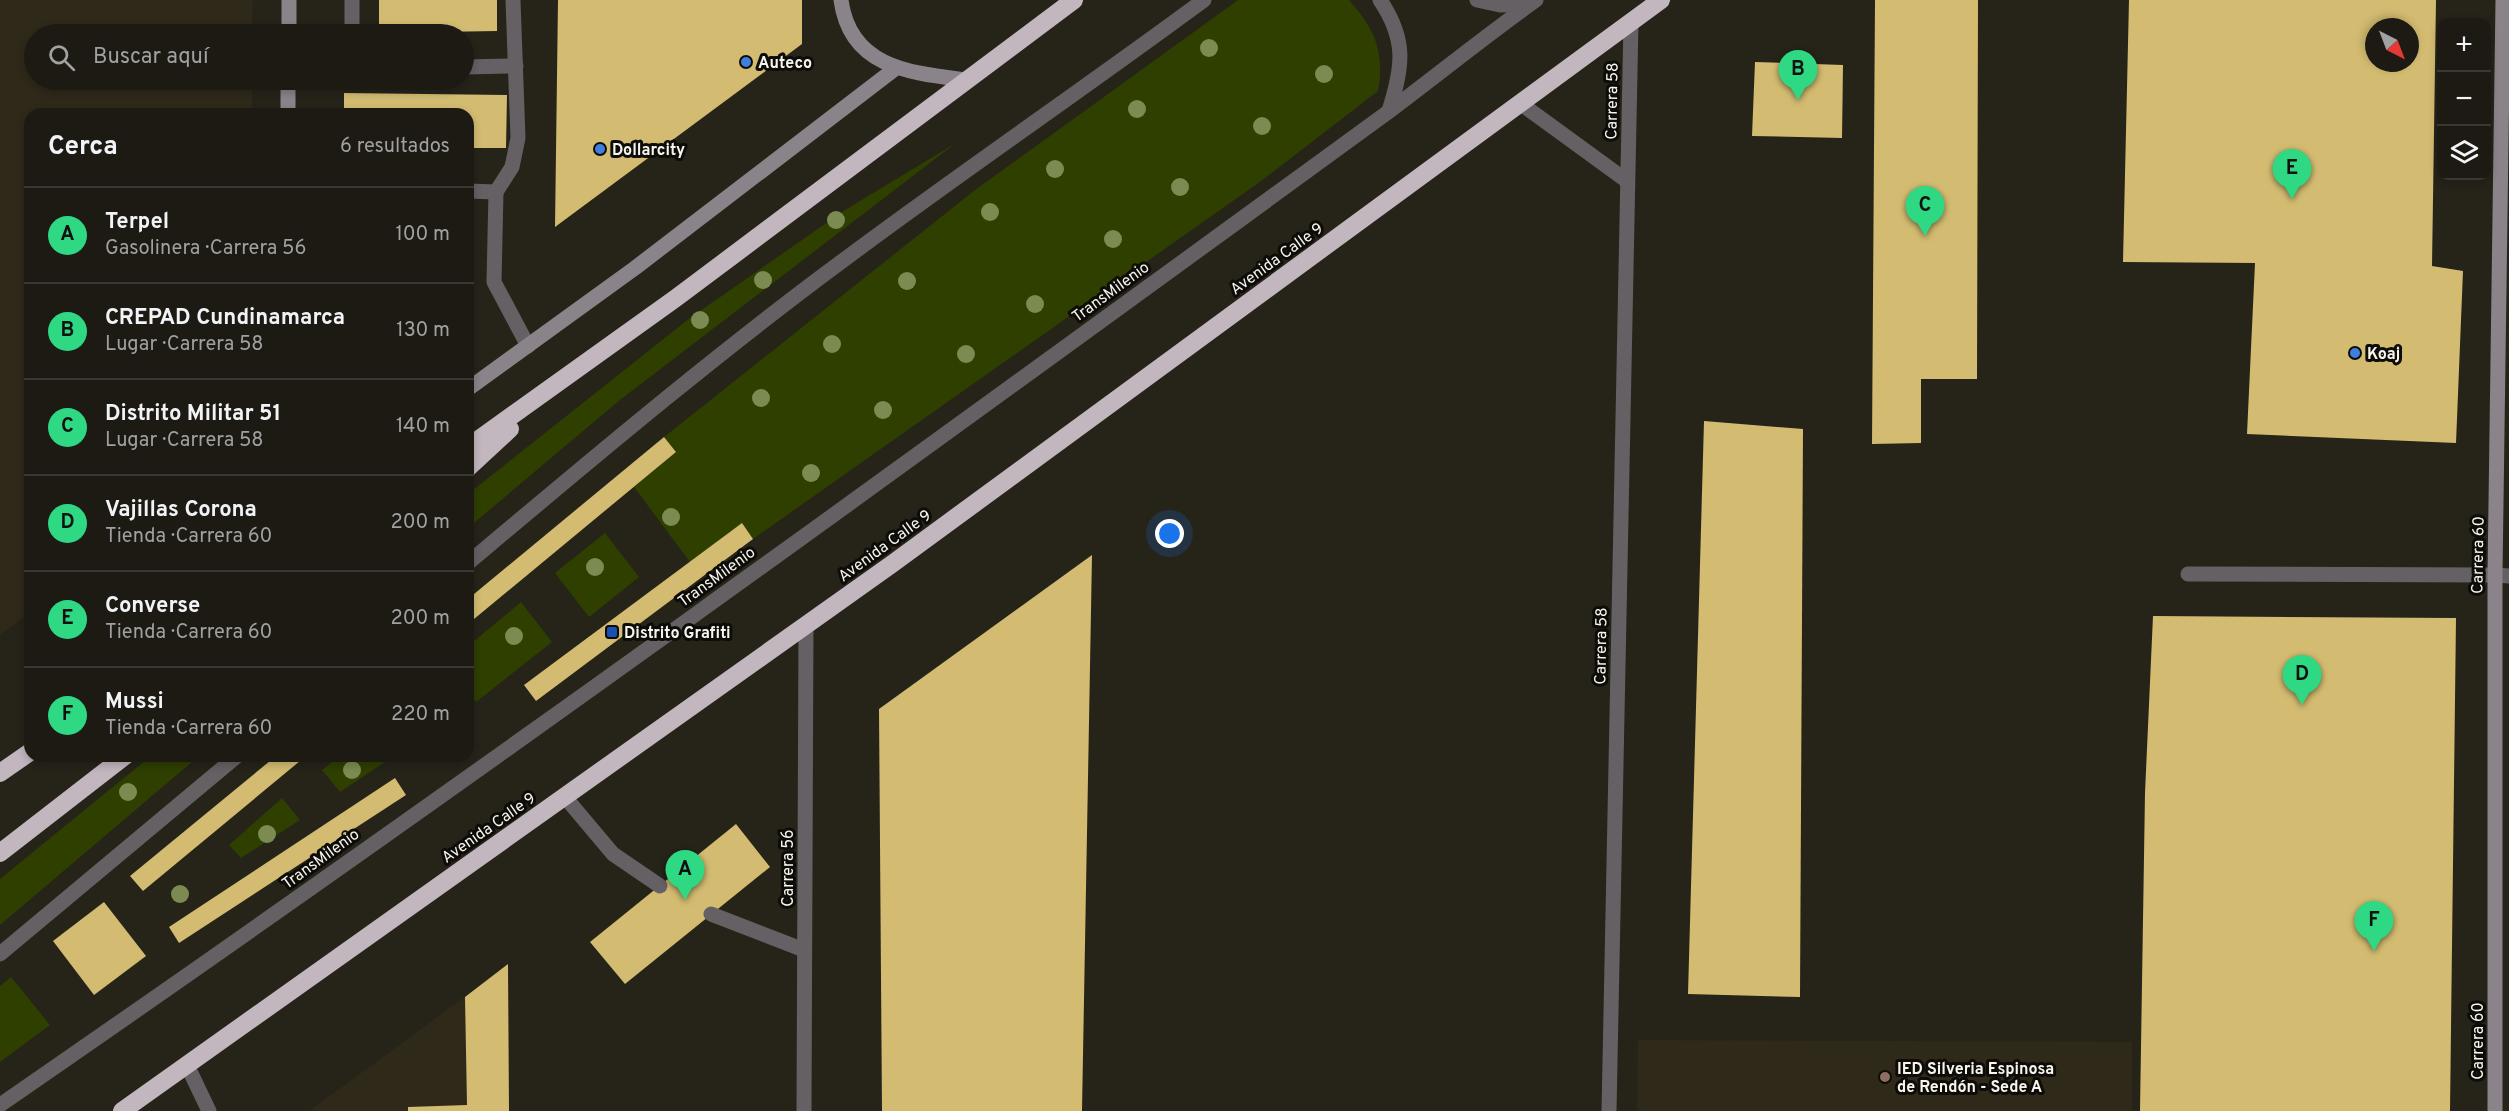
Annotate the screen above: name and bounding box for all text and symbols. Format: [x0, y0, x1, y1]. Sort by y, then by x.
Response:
north arrow [2365, 18, 2419, 72]
map controls [2437, 18, 2491, 180]
button: + [2437, 18, 2491, 72]
search box [24, 24, 474, 90]
icon: search [45, 41, 78, 74]
text: Buscar aquí [93, 44, 209, 71]
pin: B [1778, 51, 1818, 100]
place label: Auteco [758, 54, 812, 74]
marker: Auteco [739, 55, 753, 69]
street label: Carrera 58 [1602, 62, 1624, 140]
button: − [2437, 72, 2491, 126]
button: layers [2437, 126, 2491, 180]
text: Cerca [48, 131, 118, 164]
text: 6 resultados [340, 134, 450, 160]
place label: Dollarcity [612, 141, 685, 161]
marker: Dollarcity [593, 142, 607, 156]
pin: E [2272, 150, 2312, 199]
pin: C [1906, 186, 1944, 236]
text: Terpel [105, 209, 169, 236]
street label: Avenida Calle 9 [1227, 219, 1328, 300]
text: A [60, 222, 75, 248]
text: 100 m [395, 222, 450, 248]
text: Gasolinera · Carrera 56 [105, 236, 306, 262]
street label: TransMilenio [1069, 258, 1154, 327]
text: CREPAD Cundinamarca [105, 305, 345, 332]
text: B [61, 318, 74, 344]
text: 130 m [396, 318, 450, 344]
text: Lugar · Carrera 58 [105, 332, 264, 358]
place label: Koaj [2367, 345, 2400, 365]
marker: Koaj [2348, 346, 2362, 360]
text: Distrito Militar 51 [105, 401, 281, 428]
text: C [61, 414, 74, 440]
text: 140 m [396, 414, 450, 440]
text: Lugar · Carrera 58 [105, 428, 264, 454]
text: Vajillas Corona [105, 497, 257, 524]
street label: Avenida Calle 9 [835, 506, 936, 587]
text: D [60, 510, 75, 536]
text: 200 m [391, 510, 450, 536]
street label: Carrera 60 [2468, 516, 2490, 594]
your location [1155, 519, 1184, 548]
text: Tienda · Carrera 60 [105, 524, 272, 550]
street label: TransMilenio [675, 543, 760, 612]
text: Converse [105, 593, 200, 620]
text: E [61, 606, 74, 632]
text: 200 m [391, 606, 450, 632]
street label: Carrera 58 [1591, 607, 1613, 685]
text: Tienda · Carrera 60 [105, 620, 272, 646]
place label: Distrito Grafiti [624, 624, 731, 644]
marker: Distrito Grafiti [605, 625, 619, 639]
pin: D [2282, 656, 2322, 705]
text: Mussi [105, 689, 164, 716]
text: F [62, 702, 73, 728]
text: 220 m [391, 702, 450, 728]
text: Tienda · Carrera 60 [105, 716, 272, 742]
street label: Avenida Calle 9 [438, 789, 540, 868]
street label: TransMilenio [279, 825, 364, 894]
street label: Carrera 56 [779, 829, 799, 907]
pin: A [666, 850, 704, 900]
pin: F [2354, 902, 2394, 951]
street label: Carrera 60 [2469, 1002, 2489, 1080]
place label: IED Silveria Espinosa de Rendón - Sede A [1897, 1060, 2054, 1098]
marker: IED Silveria Espinosa de Rendón - Sede A [1878, 1070, 1892, 1084]

